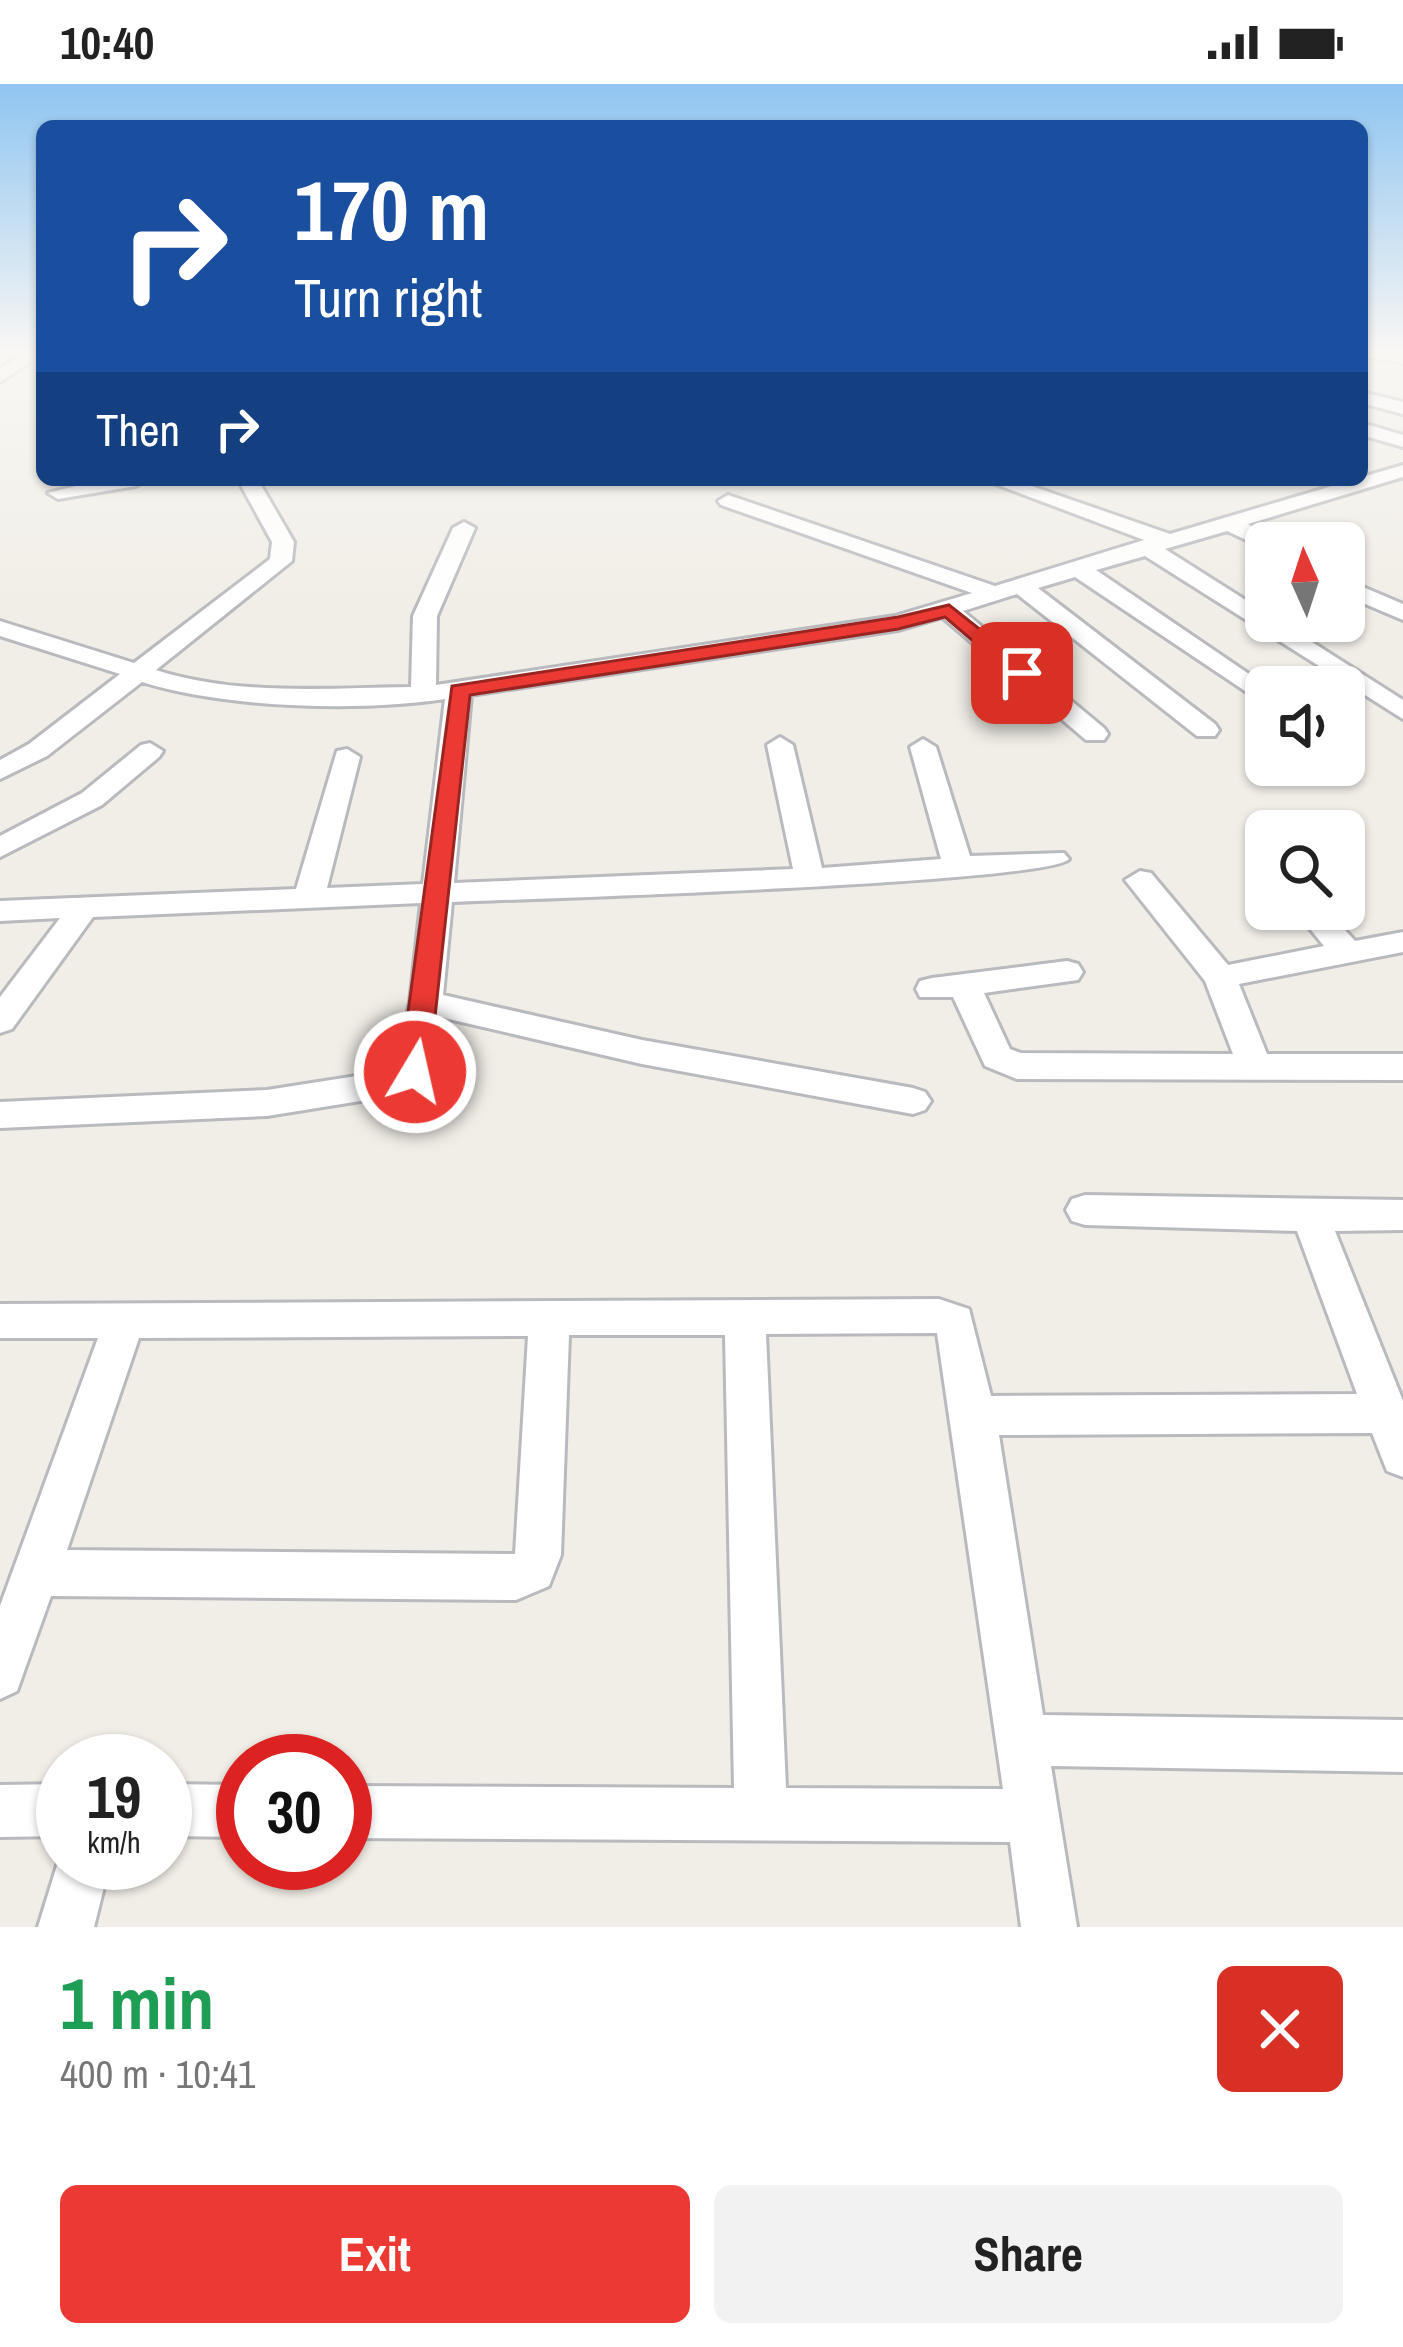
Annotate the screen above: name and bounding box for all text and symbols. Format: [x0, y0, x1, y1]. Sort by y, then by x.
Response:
text: 10:40 [60, 12, 154, 73]
text: 170 m [294, 153, 489, 266]
icon: right [96, 168, 252, 324]
text: Turn right [294, 261, 482, 334]
icon: right [204, 396, 270, 462]
text: Then [96, 399, 180, 460]
north arrow [1245, 522, 1365, 642]
map controls [1245, 522, 1365, 930]
pin [971, 622, 1073, 724]
icon: arrive [989, 640, 1055, 706]
button: sound [1245, 666, 1365, 786]
button: search [1245, 810, 1365, 930]
position arrow [352, 1009, 478, 1135]
speed limit sign: 30 [216, 1734, 372, 1890]
text: 19 [87, 1756, 141, 1837]
text: km/h [87, 1822, 141, 1862]
text: 1 min [60, 1954, 214, 2051]
button: close [1217, 1966, 1343, 2092]
text: 400 m · 10:41 [60, 2048, 256, 2100]
button: Exit [60, 2185, 690, 2323]
button: Share [714, 2185, 1343, 2323]

